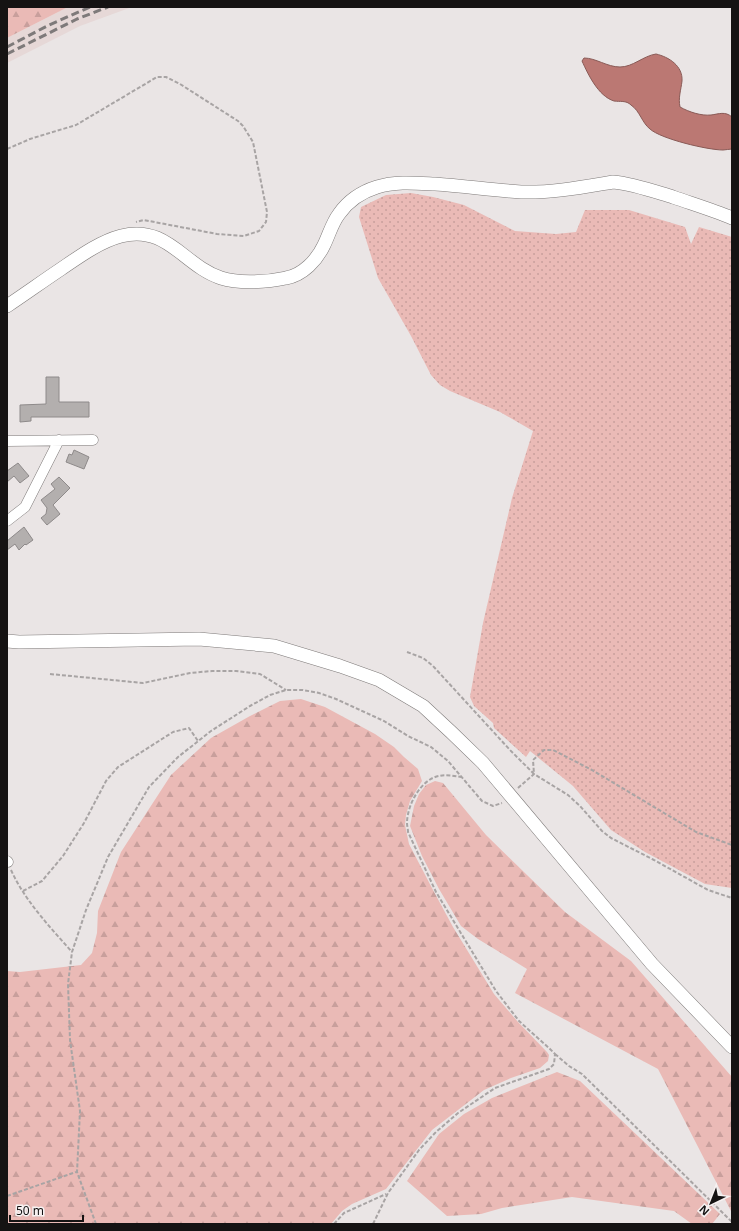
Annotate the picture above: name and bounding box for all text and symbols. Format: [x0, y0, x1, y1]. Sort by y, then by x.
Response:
north arrow [691, 1183, 731, 1223]
scale bar [10, 1197, 83, 1223]
text: 50 m [16, 1202, 44, 1219]
text: N [695, 1202, 712, 1219]

